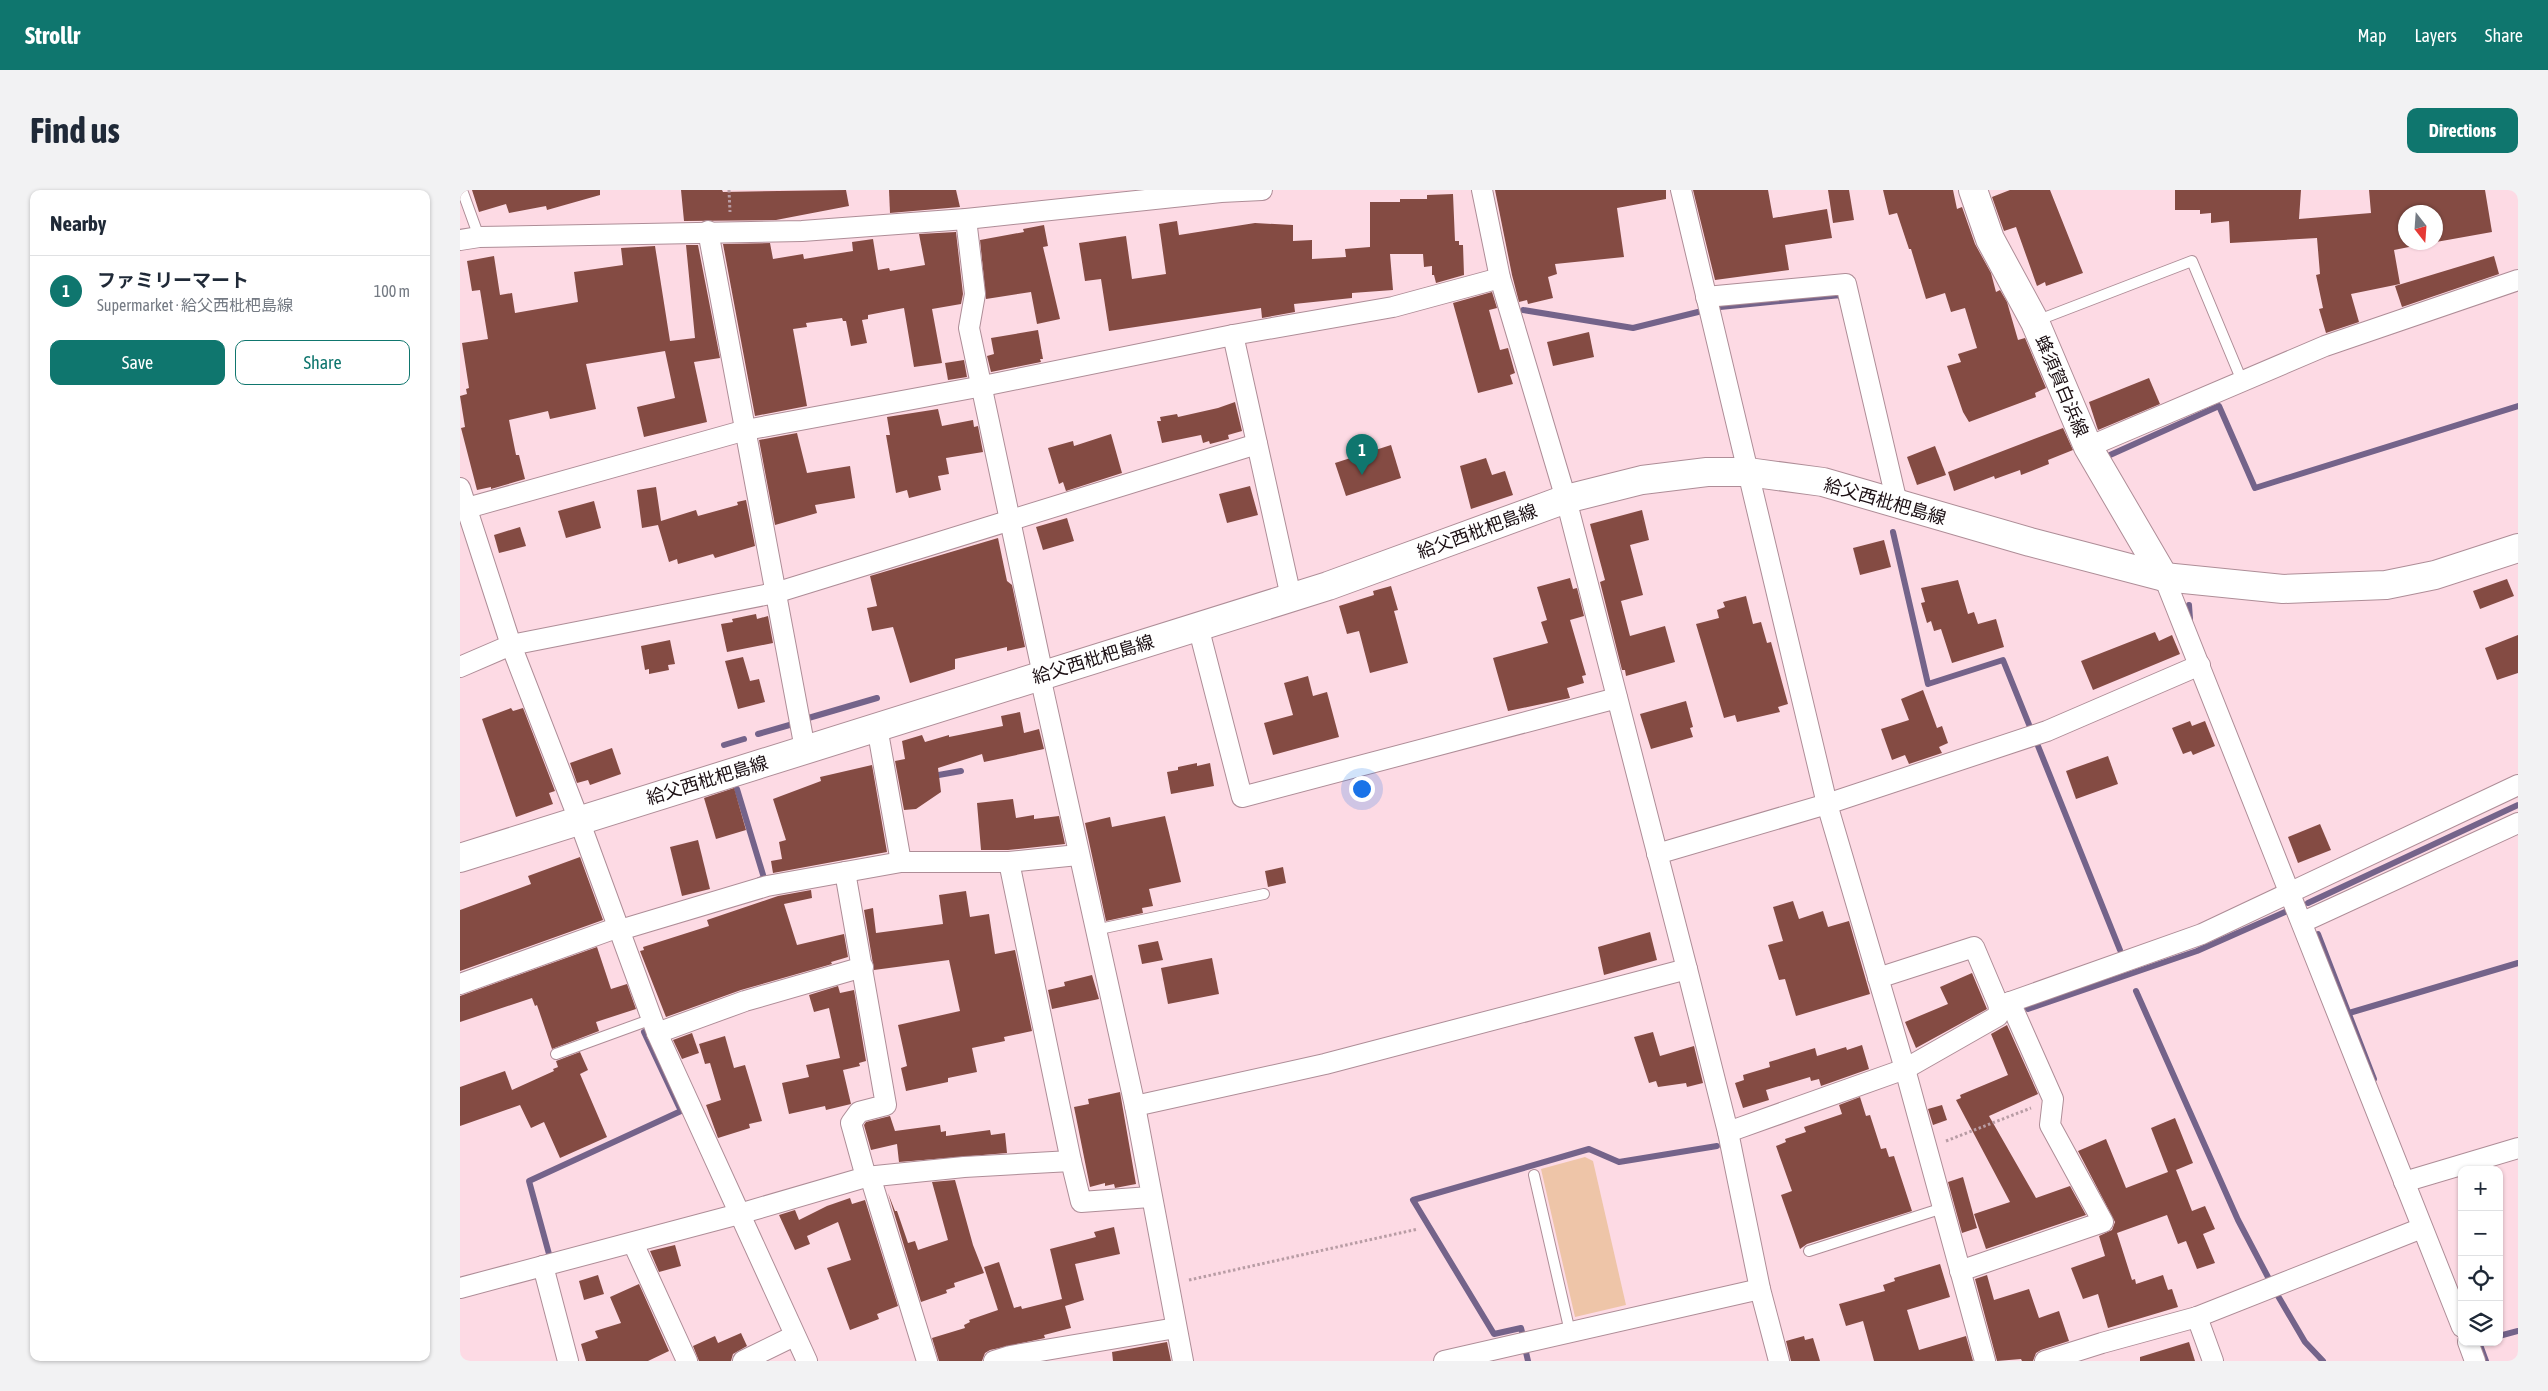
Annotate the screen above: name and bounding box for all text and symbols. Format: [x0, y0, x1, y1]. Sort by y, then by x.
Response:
text: Strollr [25, 22, 80, 49]
text: Map [2357, 25, 2386, 46]
text: Layers [2414, 25, 2457, 46]
text: Share [2485, 25, 2523, 46]
button: Directions [2407, 108, 2518, 153]
text: Find us [30, 110, 120, 150]
north arrow [2398, 205, 2443, 250]
text: Nearby [50, 211, 106, 235]
text: ファミリーマート [97, 269, 249, 291]
text: 1 [62, 282, 70, 300]
text: 100 m [374, 282, 410, 300]
text: Supermarket · 給父西枇杷島線 [97, 296, 293, 314]
street label: 蜂須賀白浜線 [2031, 332, 2093, 440]
button: Save [50, 340, 225, 385]
button: Share [235, 340, 410, 385]
pin: 1 [1346, 434, 1378, 475]
street label: 給父西枇杷島線 [1822, 474, 1948, 528]
street label: 給父西枇杷島線 [1414, 500, 1540, 562]
street label: 給父西枇杷島線 [1030, 631, 1156, 687]
street label: 給父西枇杷島線 [644, 752, 770, 808]
your location [1349, 776, 1375, 802]
map controls [2458, 1166, 2503, 1346]
button: + [2458, 1166, 2503, 1211]
button: − [2458, 1211, 2503, 1256]
button: locate [2458, 1256, 2503, 1301]
button: layers [2458, 1301, 2503, 1346]

